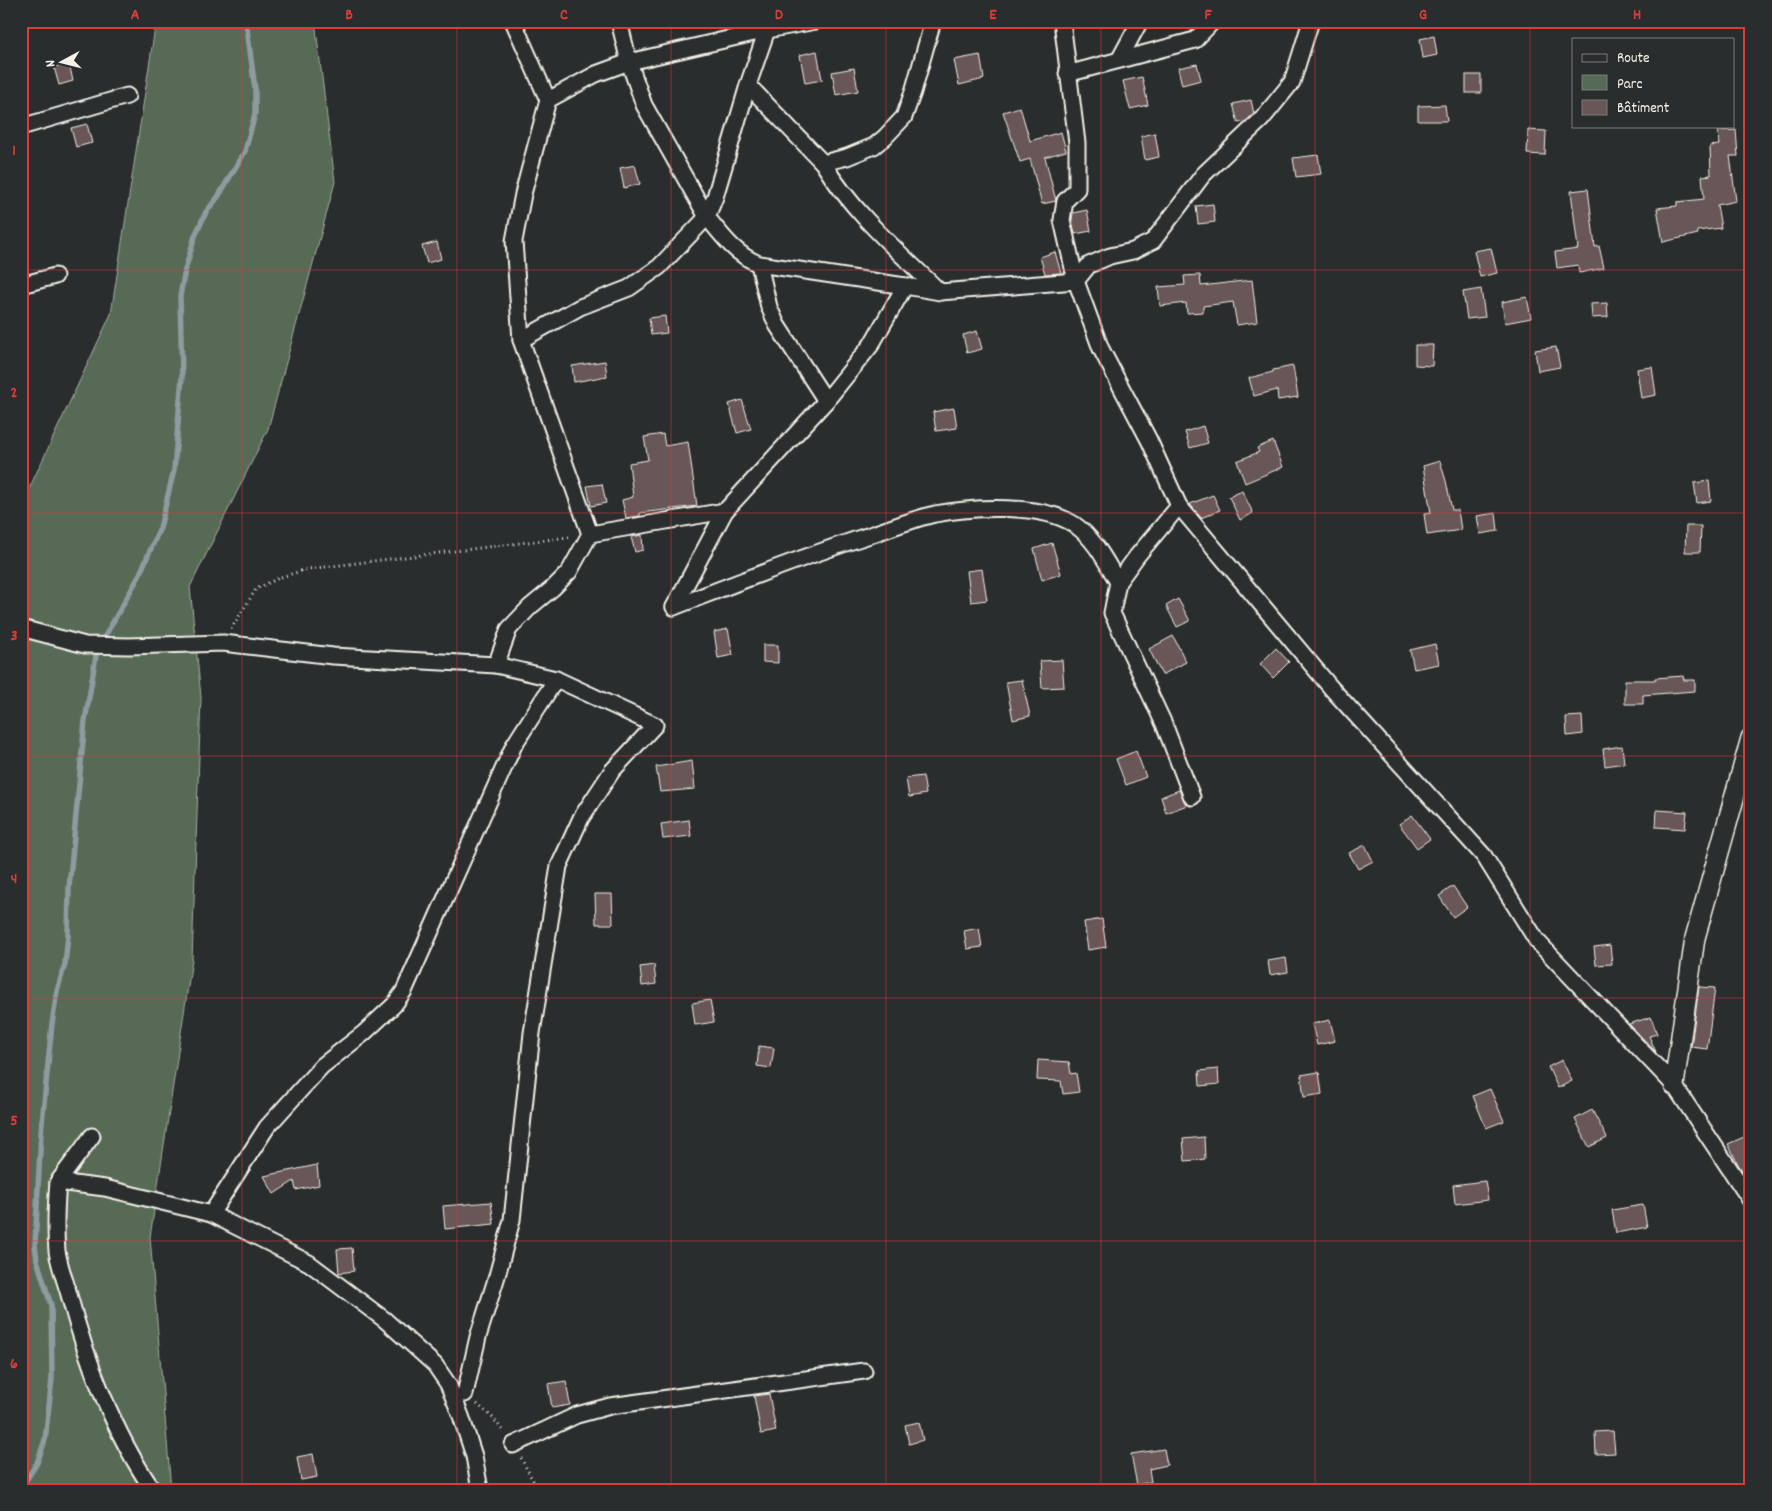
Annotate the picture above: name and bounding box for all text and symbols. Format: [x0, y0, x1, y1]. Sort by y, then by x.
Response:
text: A [131, 4, 140, 27]
text: B [345, 4, 353, 27]
text: C [560, 4, 568, 27]
text: D [775, 4, 784, 27]
text: E [989, 4, 997, 27]
text: F [1204, 4, 1212, 27]
text: G [1419, 4, 1427, 27]
text: H [1633, 4, 1641, 27]
north arrow [38, 38, 88, 88]
legend [1572, 38, 1734, 128]
text: Route [1617, 48, 1650, 70]
text: N [41, 59, 61, 68]
text: Parc [1617, 74, 1642, 96]
text: Bâtiment [1617, 98, 1670, 120]
text: 1 [12, 140, 16, 163]
text: 2 [11, 382, 18, 405]
text: 3 [10, 625, 18, 648]
text: 4 [11, 868, 17, 891]
text: 5 [10, 1110, 18, 1133]
text: 6 [10, 1353, 18, 1376]

